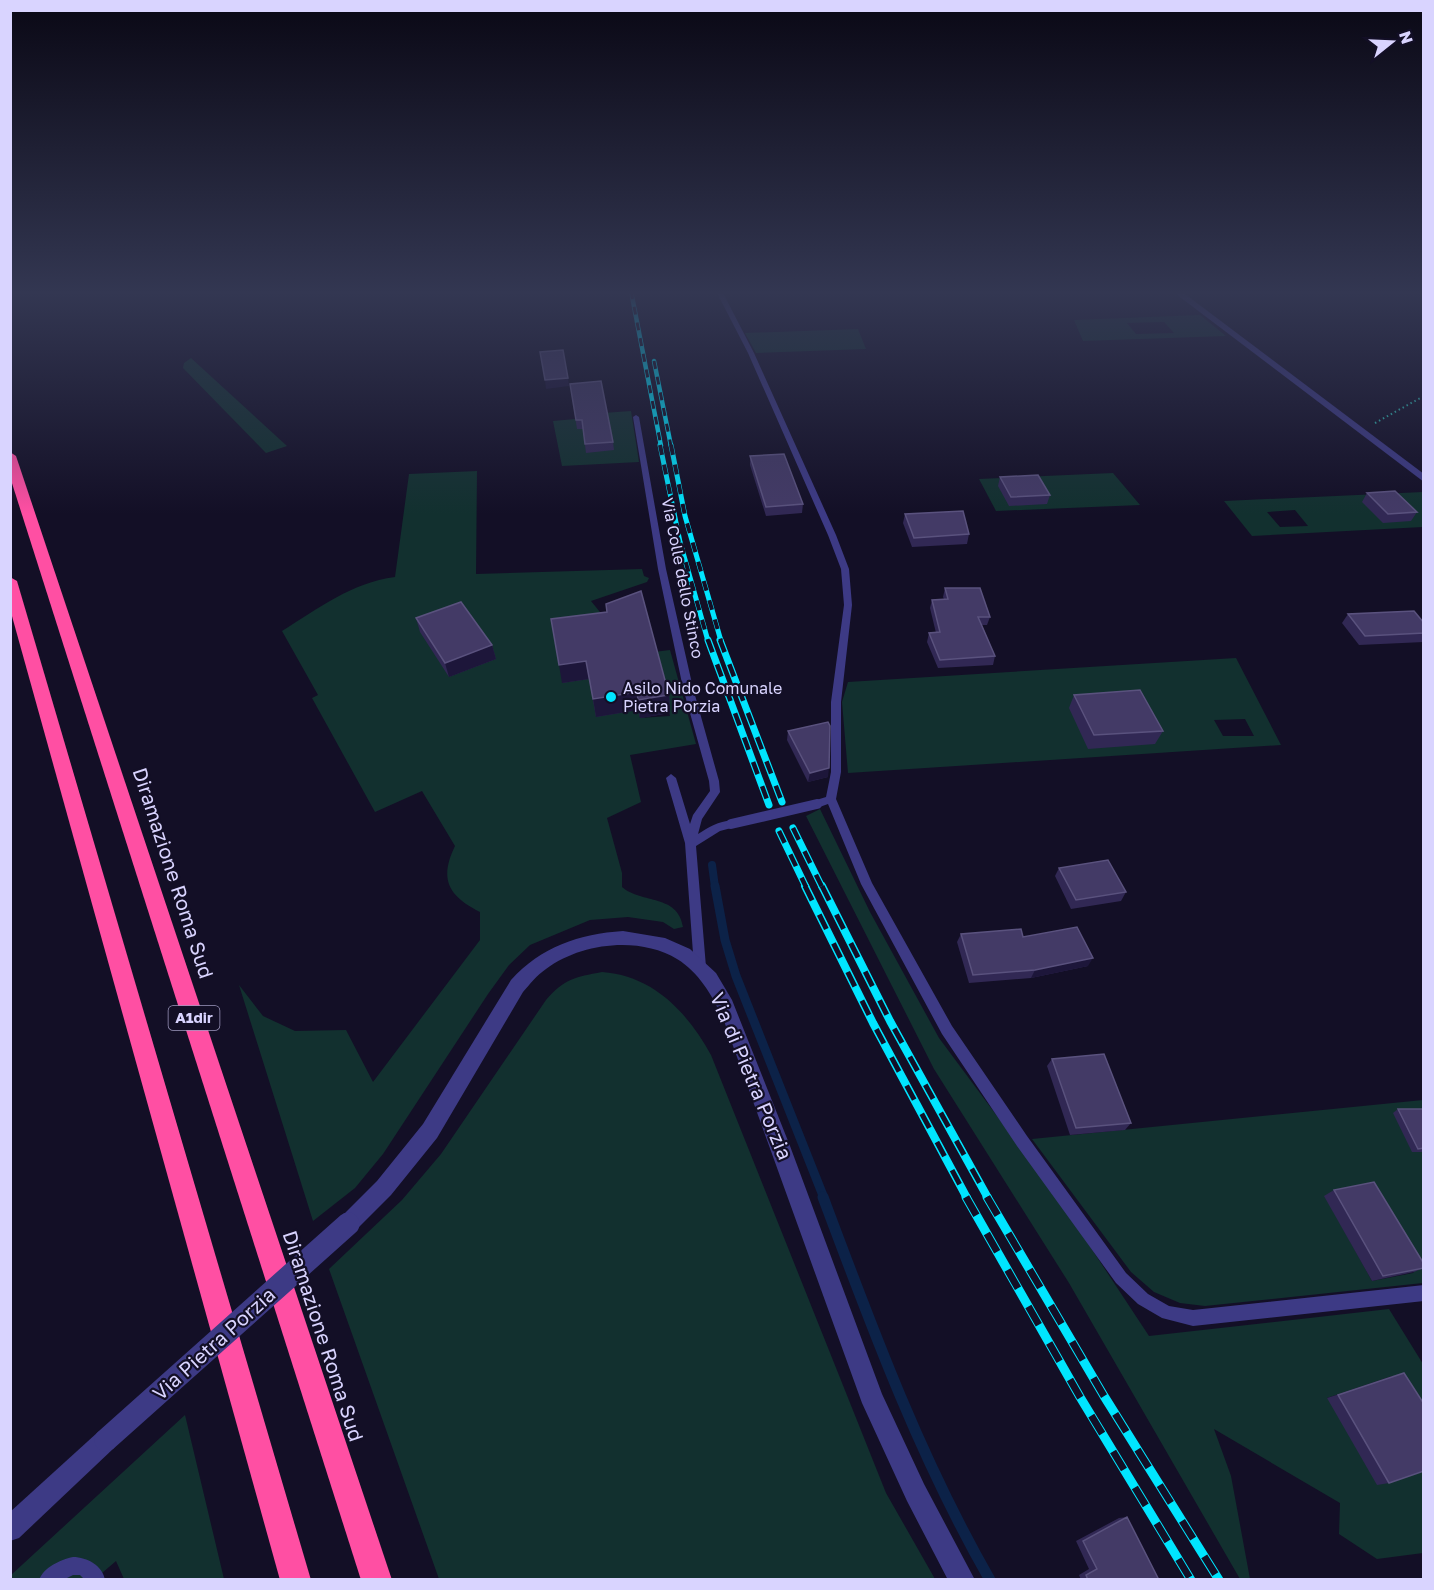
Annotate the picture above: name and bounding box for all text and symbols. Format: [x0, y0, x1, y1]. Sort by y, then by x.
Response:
north arrow [1362, 12, 1422, 72]
text: N [1395, 28, 1418, 46]
street label: Via Colle dello Stinco [658, 496, 708, 660]
place label: Asilo Nido Comunale Pietra Porzia [623, 678, 782, 716]
marker: Asilo Nido Comunale Pietra Porzia [604, 690, 618, 704]
street label: Diramazione Roma Sud [128, 764, 219, 981]
street label: Via di Pietra Porzia [706, 988, 798, 1163]
road number: A1dir [168, 1006, 220, 1030]
street label: Diramazione Roma Sud [278, 1227, 369, 1444]
street label: Via Pietra Porzia [147, 1282, 280, 1405]

